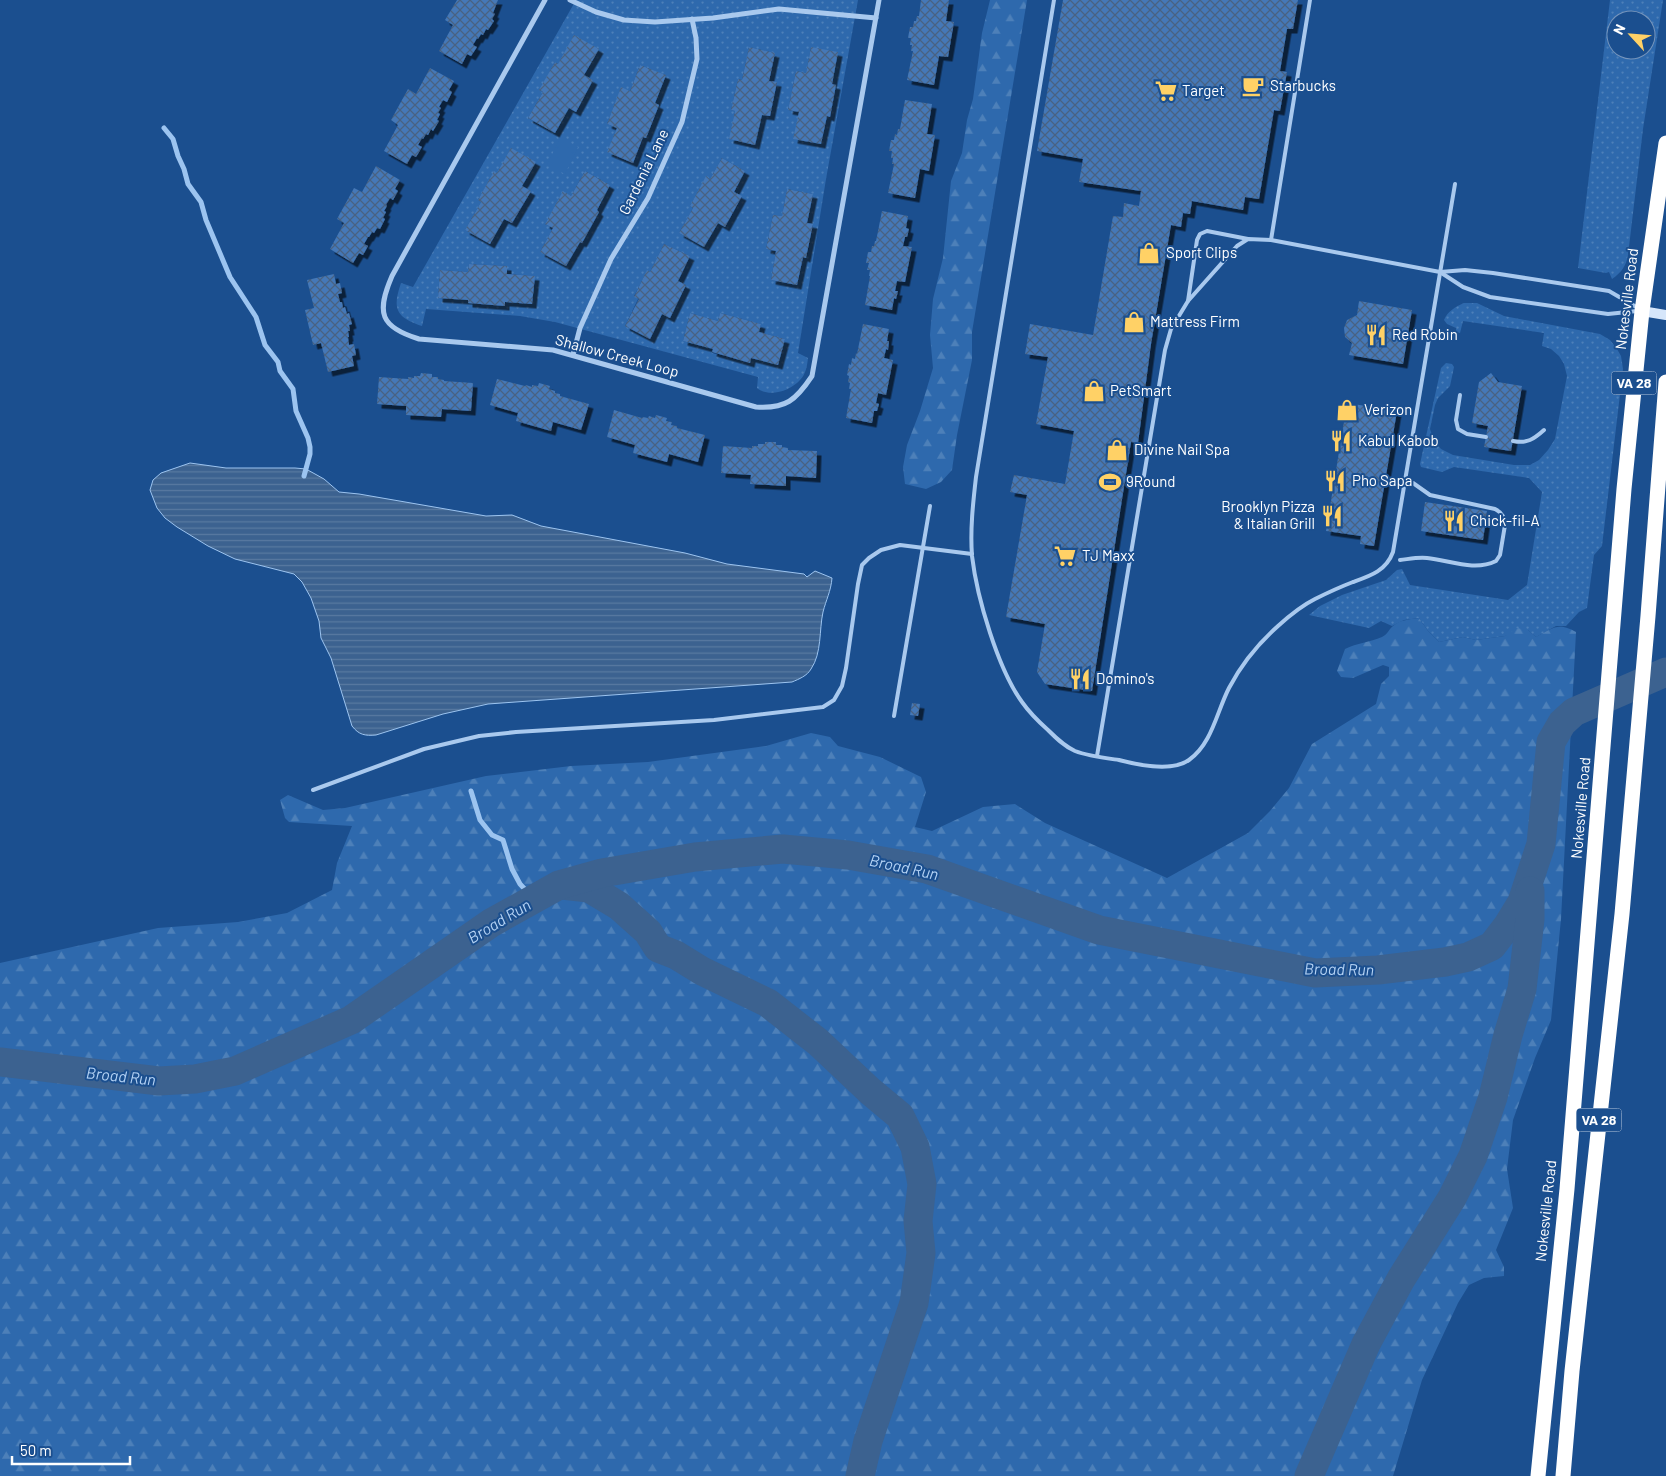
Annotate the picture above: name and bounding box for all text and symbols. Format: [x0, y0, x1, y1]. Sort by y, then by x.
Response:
north arrow [1606, 10, 1656, 60]
text: N [1609, 21, 1629, 37]
cafe icon: Starbucks [1240, 73, 1266, 99]
place label: Starbucks [1270, 76, 1336, 94]
supermarket icon: Target [1153, 78, 1179, 104]
place label: Target [1182, 81, 1225, 99]
street label: Gardenia Lane [615, 126, 672, 217]
shop icon: Sport Clips [1136, 240, 1162, 266]
place label: Sport Clips [1166, 243, 1237, 261]
street label: Nokesville Road [1611, 247, 1641, 351]
shop icon: Mattress Firm [1121, 309, 1147, 335]
place label: Mattress Firm [1150, 312, 1240, 330]
restaurant icon: Red Robin [1363, 322, 1389, 348]
place label: Red Robin [1392, 325, 1458, 343]
street label: Shallow Creek Loop [553, 330, 681, 380]
road number: VA 28 [1612, 372, 1656, 394]
shop icon: PetSmart [1081, 378, 1107, 404]
place label: PetSmart [1110, 381, 1172, 399]
shop icon: Verizon [1334, 397, 1360, 423]
place label: Verizon [1364, 400, 1412, 418]
restaurant icon: Kabul Kabob [1328, 428, 1354, 454]
place label: Kabul Kabob [1358, 431, 1439, 449]
shop icon: Divine Nail Spa [1104, 437, 1130, 463]
place label: Divine Nail Spa [1134, 440, 1230, 458]
restaurant icon: Pho Sapa [1322, 468, 1348, 494]
sports icon: 9Round [1097, 469, 1123, 495]
place label: Pho Sapa [1352, 471, 1412, 489]
place label: 9Round [1126, 472, 1175, 490]
place label: Brooklyn Pizza & Italian Grill [1221, 497, 1315, 532]
restaurant icon: Brooklyn Pizza & Italian Grill [1319, 503, 1345, 529]
restaurant icon: Chick-fil-A [1441, 508, 1467, 534]
place label: Chick-fil-A [1470, 511, 1540, 529]
supermarket icon: TJ Maxx [1052, 543, 1078, 569]
place label: TJ Maxx [1082, 546, 1135, 564]
restaurant icon: Domino's [1067, 666, 1093, 692]
place label: Domino's [1096, 669, 1154, 687]
street label: Nokesville Road [1567, 756, 1593, 860]
water label: Broad Run [868, 850, 940, 883]
water label: Broad Run [464, 894, 534, 947]
water label: Broad Run [1304, 958, 1374, 979]
water label: Broad Run [85, 1062, 157, 1089]
road number: VA 28 [1576, 1108, 1622, 1132]
street label: Nokesville Road [1531, 1159, 1559, 1263]
scale bar [12, 1434, 130, 1466]
text: 50 m [20, 1441, 52, 1459]

